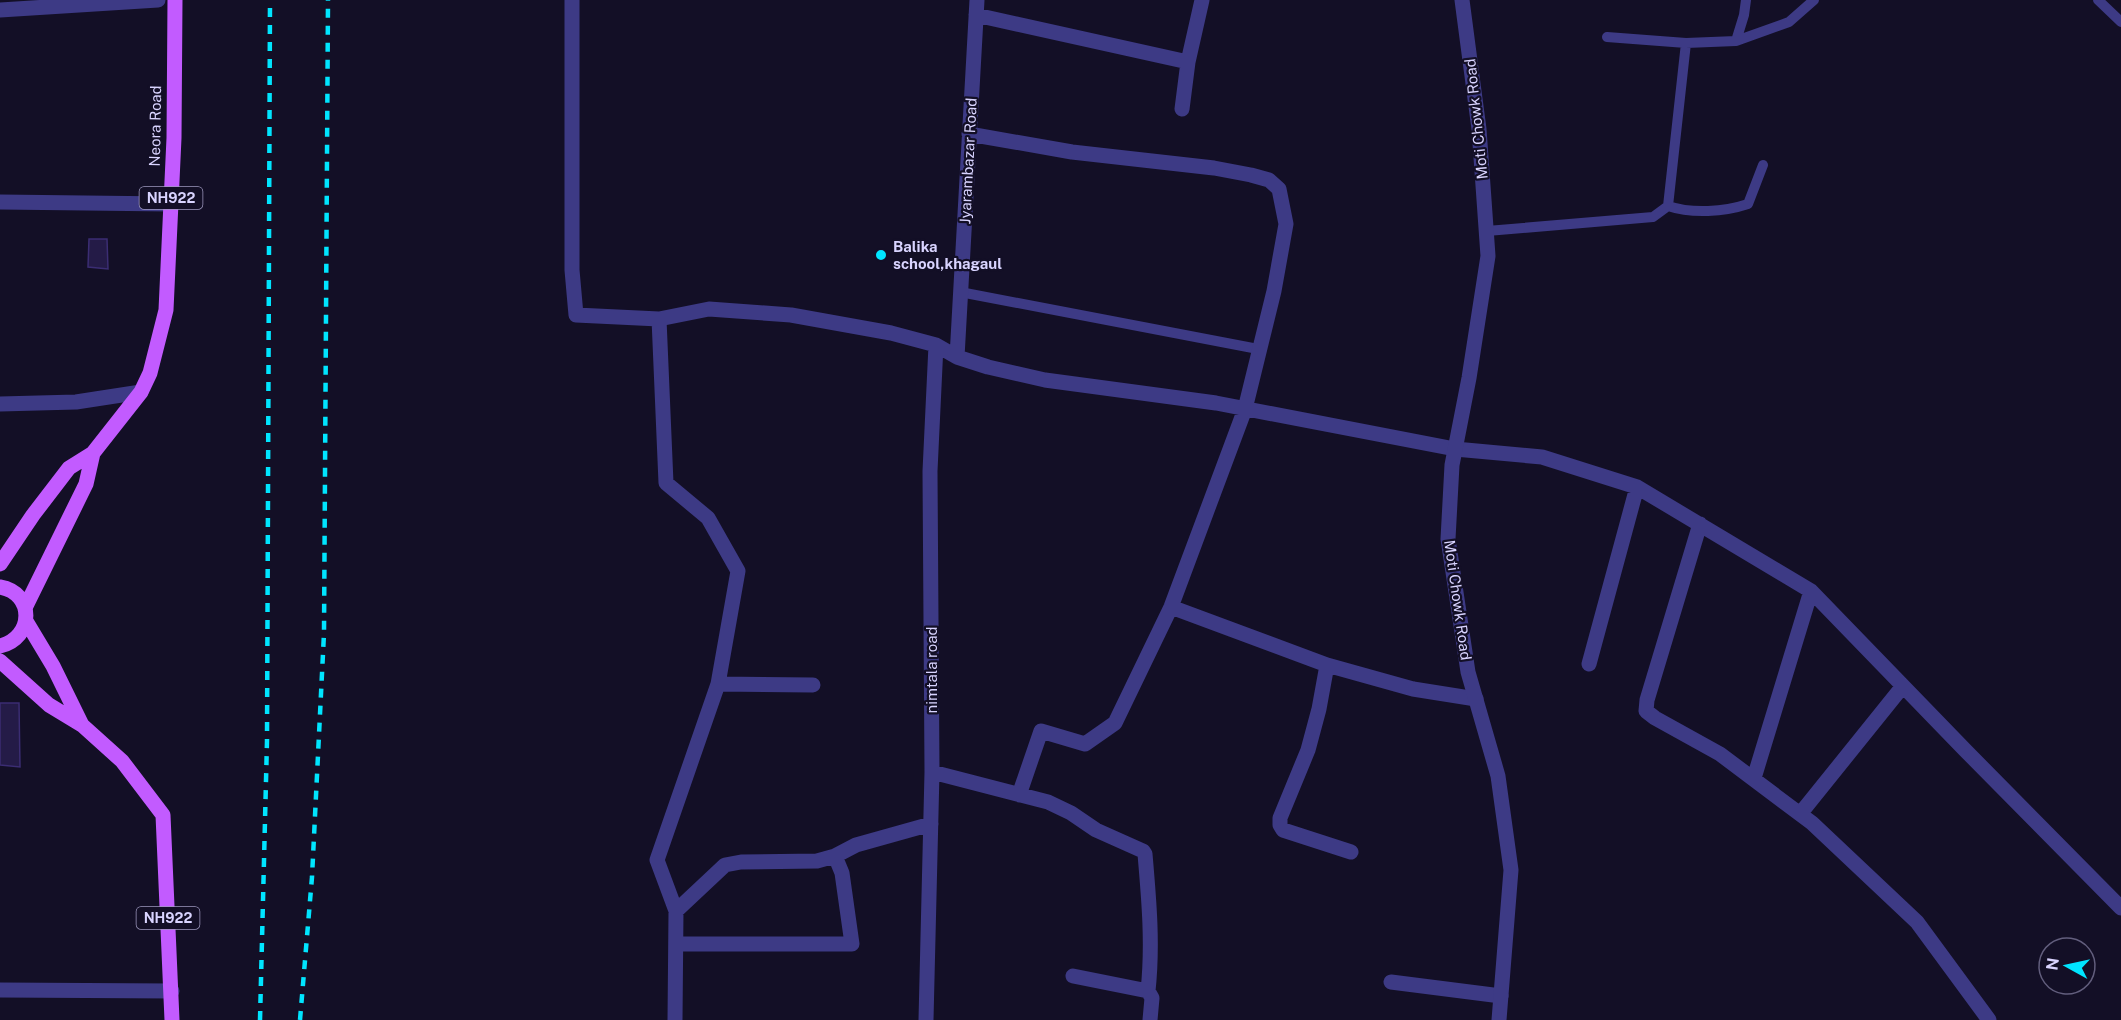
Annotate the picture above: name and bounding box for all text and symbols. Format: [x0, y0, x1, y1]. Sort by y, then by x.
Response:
street label: Moti Chowk Road [1461, 58, 1491, 180]
street label: Neora Road [146, 85, 164, 167]
street label: Jyarambazar Road [956, 97, 980, 225]
road number: NH922 [140, 187, 202, 209]
place label: Balika school,khagaul [893, 238, 1002, 272]
marker: Balika school,khagaul [874, 248, 888, 262]
street label: Moti Chowk Road [1441, 539, 1475, 661]
street label: nimtala road [923, 627, 940, 713]
road number: NH922 [136, 907, 200, 929]
north arrow [2037, 936, 2097, 996]
text: N [2042, 956, 2063, 972]

